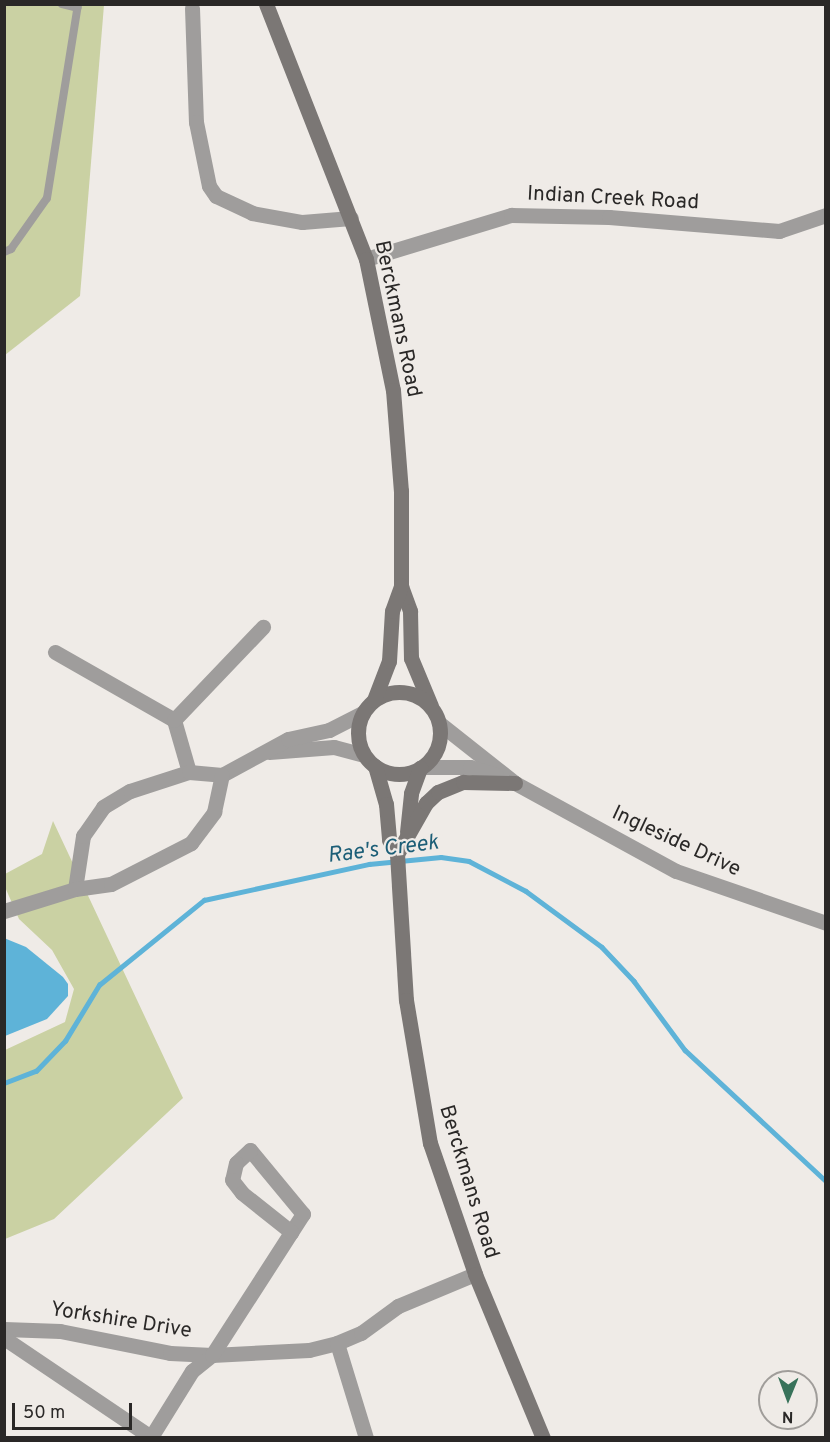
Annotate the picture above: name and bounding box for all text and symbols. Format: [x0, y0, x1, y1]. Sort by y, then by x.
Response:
street label: Indian Creek Road [526, 182, 700, 216]
street label: Berckmans Road [368, 238, 426, 400]
street label: Ingleside Drive [607, 801, 745, 883]
water label: Rae's Creek [326, 830, 440, 870]
street label: Berckmans Road [433, 1102, 503, 1262]
street label: Yorkshire Drive [49, 1297, 193, 1345]
north arrow [758, 1370, 818, 1430]
scale bar [15, 1391, 135, 1429]
text: 50 m [23, 1402, 65, 1425]
text: N [782, 1406, 794, 1426]

